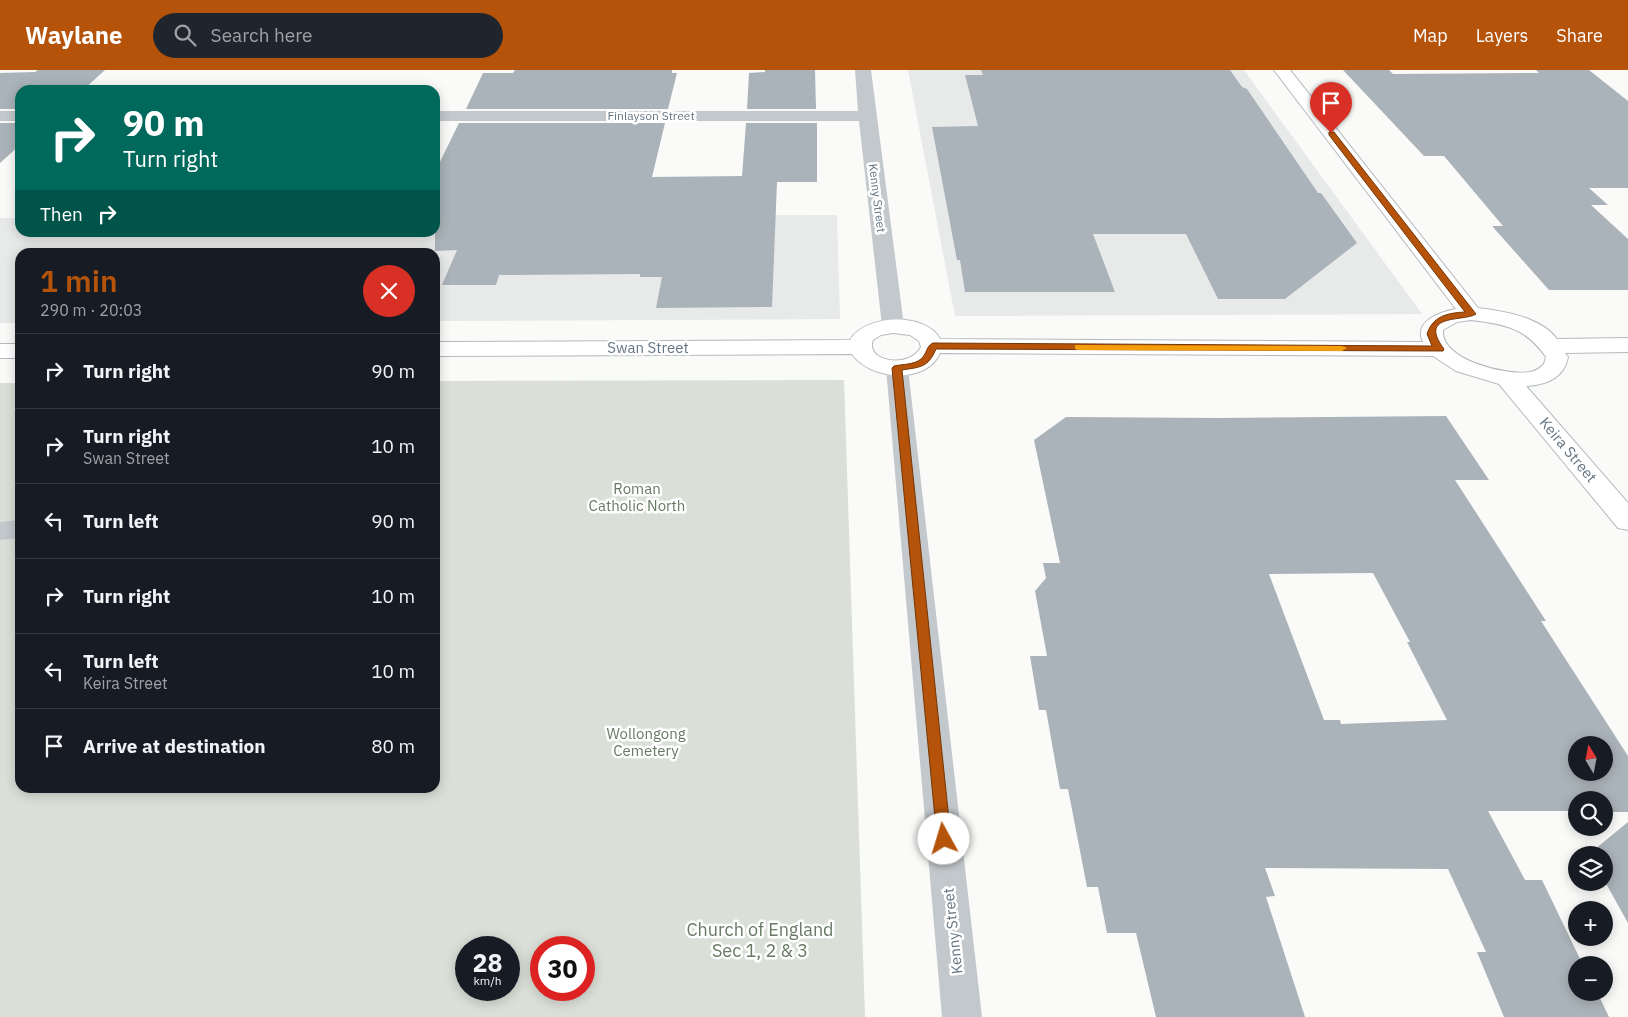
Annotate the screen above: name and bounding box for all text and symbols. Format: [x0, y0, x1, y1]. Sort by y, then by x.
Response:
search box [153, 13, 503, 58]
text: Waylane [25, 19, 123, 51]
icon: search [171, 21, 199, 49]
text: Search here [211, 23, 312, 47]
text: Map [1413, 24, 1448, 47]
text: Layers [1476, 24, 1528, 47]
text: Share [1556, 24, 1603, 47]
pin [1310, 82, 1352, 133]
icon: arrive [1317, 89, 1345, 117]
text: 90 m [123, 100, 205, 146]
icon: right [40, 105, 105, 170]
street label: Finlayson Street [607, 108, 695, 123]
text: Turn right [123, 144, 218, 173]
street label: Kenny Street [866, 163, 889, 233]
icon: right [93, 200, 121, 228]
text: Then [40, 202, 83, 226]
text: 1 min [40, 261, 118, 300]
button: close [363, 265, 415, 317]
text: 290 m · 20:03 [40, 300, 142, 320]
street label: Swan Street [607, 338, 689, 357]
icon: right [40, 357, 68, 385]
text: Turn right [83, 359, 170, 383]
text: 90 m [371, 359, 415, 383]
street label: Keira Street [1536, 413, 1601, 486]
text: Turn right [83, 424, 170, 448]
icon: right [40, 432, 68, 460]
text: 10 m [371, 434, 415, 458]
text: Swan Street [83, 448, 170, 468]
park label: Roman Catholic North [589, 479, 685, 515]
icon: left [40, 507, 68, 535]
text: Turn left [83, 509, 159, 533]
text: 90 m [371, 509, 415, 533]
icon: right [40, 582, 68, 610]
text: Turn right [83, 584, 170, 608]
text: 10 m [371, 584, 415, 608]
text: Turn left [83, 649, 159, 673]
icon: left [40, 657, 68, 685]
text: 10 m [371, 659, 415, 683]
text: Keira Street [83, 673, 168, 693]
park label: Wollongong Cemetery [606, 724, 686, 760]
icon: arrive [40, 732, 68, 760]
text: Arrive at destination [83, 734, 266, 758]
text: 80 m [371, 734, 415, 758]
north arrow [1568, 736, 1612, 781]
map controls [1568, 736, 1613, 1001]
button: search [1568, 791, 1613, 836]
position arrow [917, 812, 969, 864]
button: layers [1568, 846, 1613, 891]
street label: Kenny Street [939, 887, 966, 975]
button: + [1568, 901, 1613, 946]
park label: Church of England Sec 1, 2 & 3 [686, 918, 834, 962]
speed limit sign: 30 [530, 936, 595, 1001]
text: 28 [472, 946, 503, 979]
button: − [1568, 956, 1613, 1001]
text: km/h [473, 973, 502, 988]

